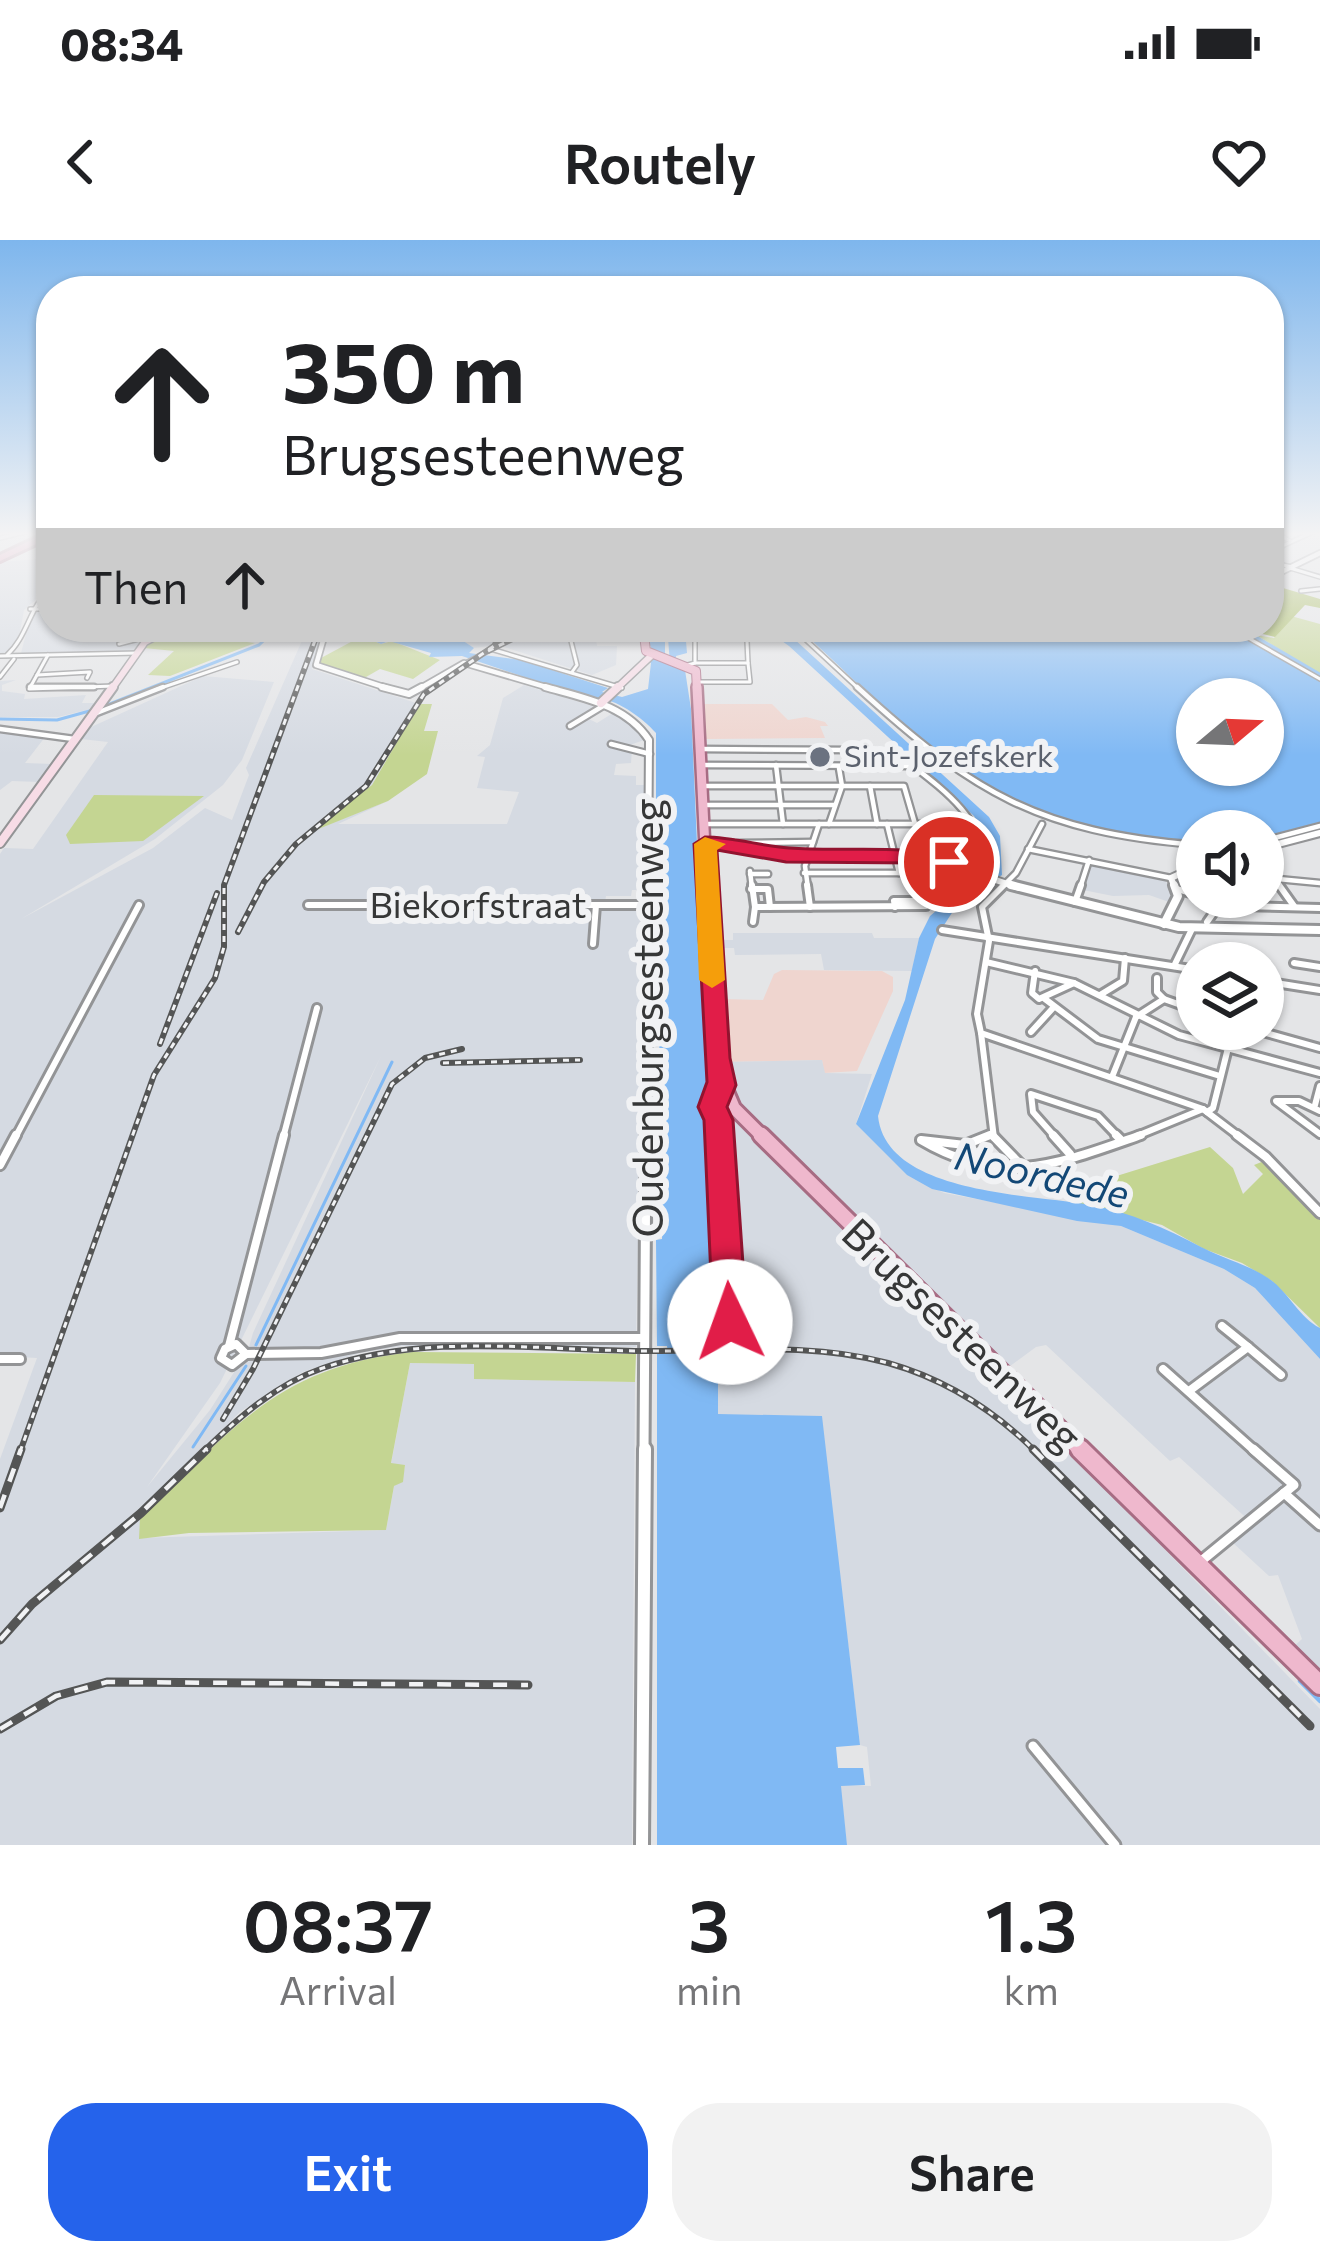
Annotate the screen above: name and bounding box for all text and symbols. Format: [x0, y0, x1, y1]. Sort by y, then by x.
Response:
text: 08:34 [60, 15, 183, 70]
icon: back [48, 129, 114, 195]
text: Routely [564, 129, 756, 195]
icon: heart [1206, 129, 1272, 195]
text: 350 m [282, 318, 525, 420]
icon: ahead [84, 324, 240, 480]
text: Brugsesteenweg [282, 420, 684, 486]
icon: ahead [212, 552, 278, 618]
text: Then [84, 558, 188, 613]
north arrow [1176, 678, 1284, 786]
map controls [1176, 678, 1284, 1050]
place label: Sint-Jozefskerk [844, 736, 1053, 773]
marker: Sint-Jozefskerk [807, 744, 833, 770]
street label: Oudenburgsesteenweg [620, 799, 672, 1237]
button: sound [1176, 810, 1284, 918]
pin [898, 811, 1000, 913]
icon: arrive [916, 829, 982, 895]
street label: Biekorfstraat [369, 881, 587, 925]
button: layers [1176, 942, 1284, 1050]
water label: Noordede [951, 1130, 1134, 1216]
street label: Brugsesteenweg [833, 1206, 1094, 1461]
position arrow [667, 1259, 793, 1385]
text: 08:37 [243, 1879, 433, 1967]
text: 3 [688, 1879, 730, 1967]
text: 1.3 [985, 1879, 1077, 1967]
text: Arrival [279, 1965, 397, 2013]
text: min [676, 1965, 742, 2013]
text: km [1004, 1965, 1059, 2013]
button: Exit [48, 2103, 648, 2241]
button: Share [672, 2103, 1272, 2241]

